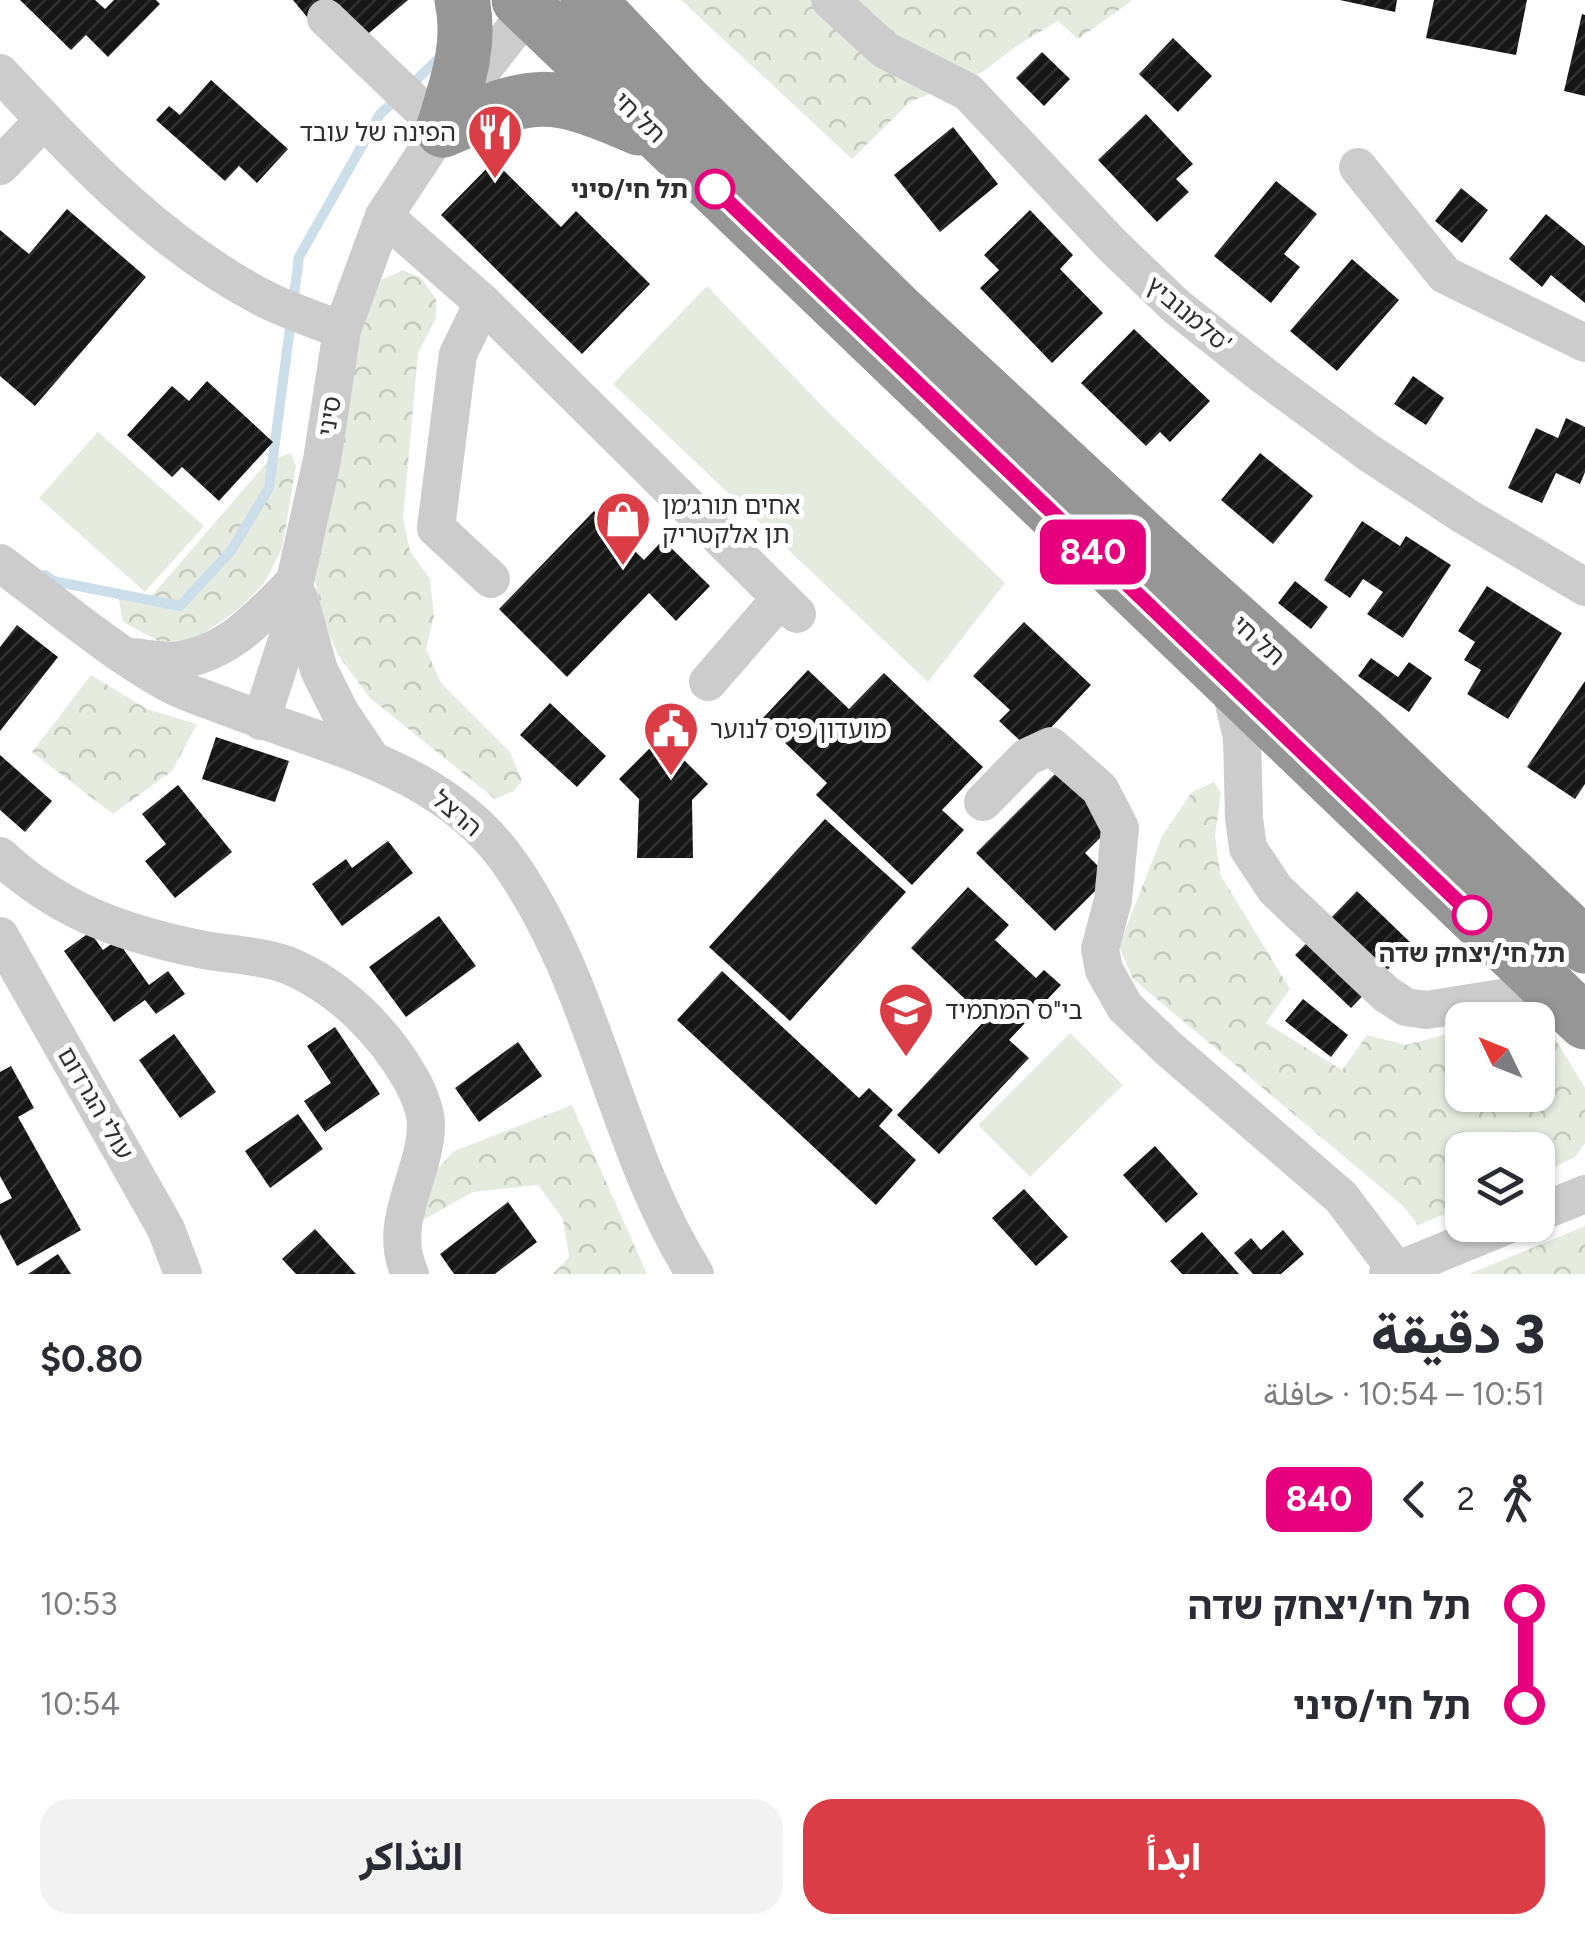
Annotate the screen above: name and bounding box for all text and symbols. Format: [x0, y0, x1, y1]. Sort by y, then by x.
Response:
street label: תל חי [608, 85, 672, 149]
restaurant icon: הפינה של עובד [465, 102, 525, 181]
place label: הפינה של עובד [299, 117, 456, 147]
marker: תל חי/סיני [696, 170, 734, 208]
place label: תל חי/סיני [571, 174, 688, 204]
street label: סלמנוביץ' [1140, 270, 1238, 358]
street label: סיני [311, 394, 347, 438]
shop icon: אחים תורג׳מן תן אלקטריק [593, 489, 653, 568]
place label: אחים תורג׳מן תן אלקטריק [662, 490, 800, 549]
line badge: 840 [1036, 520, 1150, 584]
text: 840 [1060, 531, 1126, 573]
street label: תל חי [1227, 609, 1291, 671]
public building icon: מועדון פיס לנוער [641, 699, 701, 778]
place label: מועדון פיס לנוער [710, 714, 887, 744]
street label: הרצל [426, 784, 488, 842]
marker: תל חי/יצחק שדה [1453, 896, 1491, 934]
place label: תל חי/יצחק שדה [1379, 938, 1565, 968]
school or university icon: בי"ס המתמיד [876, 980, 936, 1059]
place label: בי"ס המתמיד [945, 995, 1083, 1025]
north arrow [1445, 1002, 1555, 1112]
map controls [1445, 1002, 1555, 1242]
street label: עולי הגרדום [52, 1041, 140, 1165]
button: layers [1445, 1132, 1555, 1242]
text: 3 دقيقة [1371, 1301, 1545, 1367]
text: $0.80 [40, 1336, 143, 1382]
text: 10:51 – 10:54 · حافلة [1263, 1375, 1545, 1413]
icon: back [1387, 1472, 1442, 1527]
icon: walk [1490, 1472, 1545, 1527]
text: 840 [1286, 1478, 1352, 1520]
text: 2 [1457, 1480, 1475, 1518]
text: תל חי/יצחק שדה [1188, 1583, 1471, 1629]
text: 10:53 [40, 1585, 118, 1623]
text: תל חי/סיני [1293, 1683, 1471, 1729]
text: 10:54 [40, 1685, 120, 1723]
button: التذاكر [40, 1799, 783, 1914]
button: ابدأ [803, 1799, 1545, 1914]

